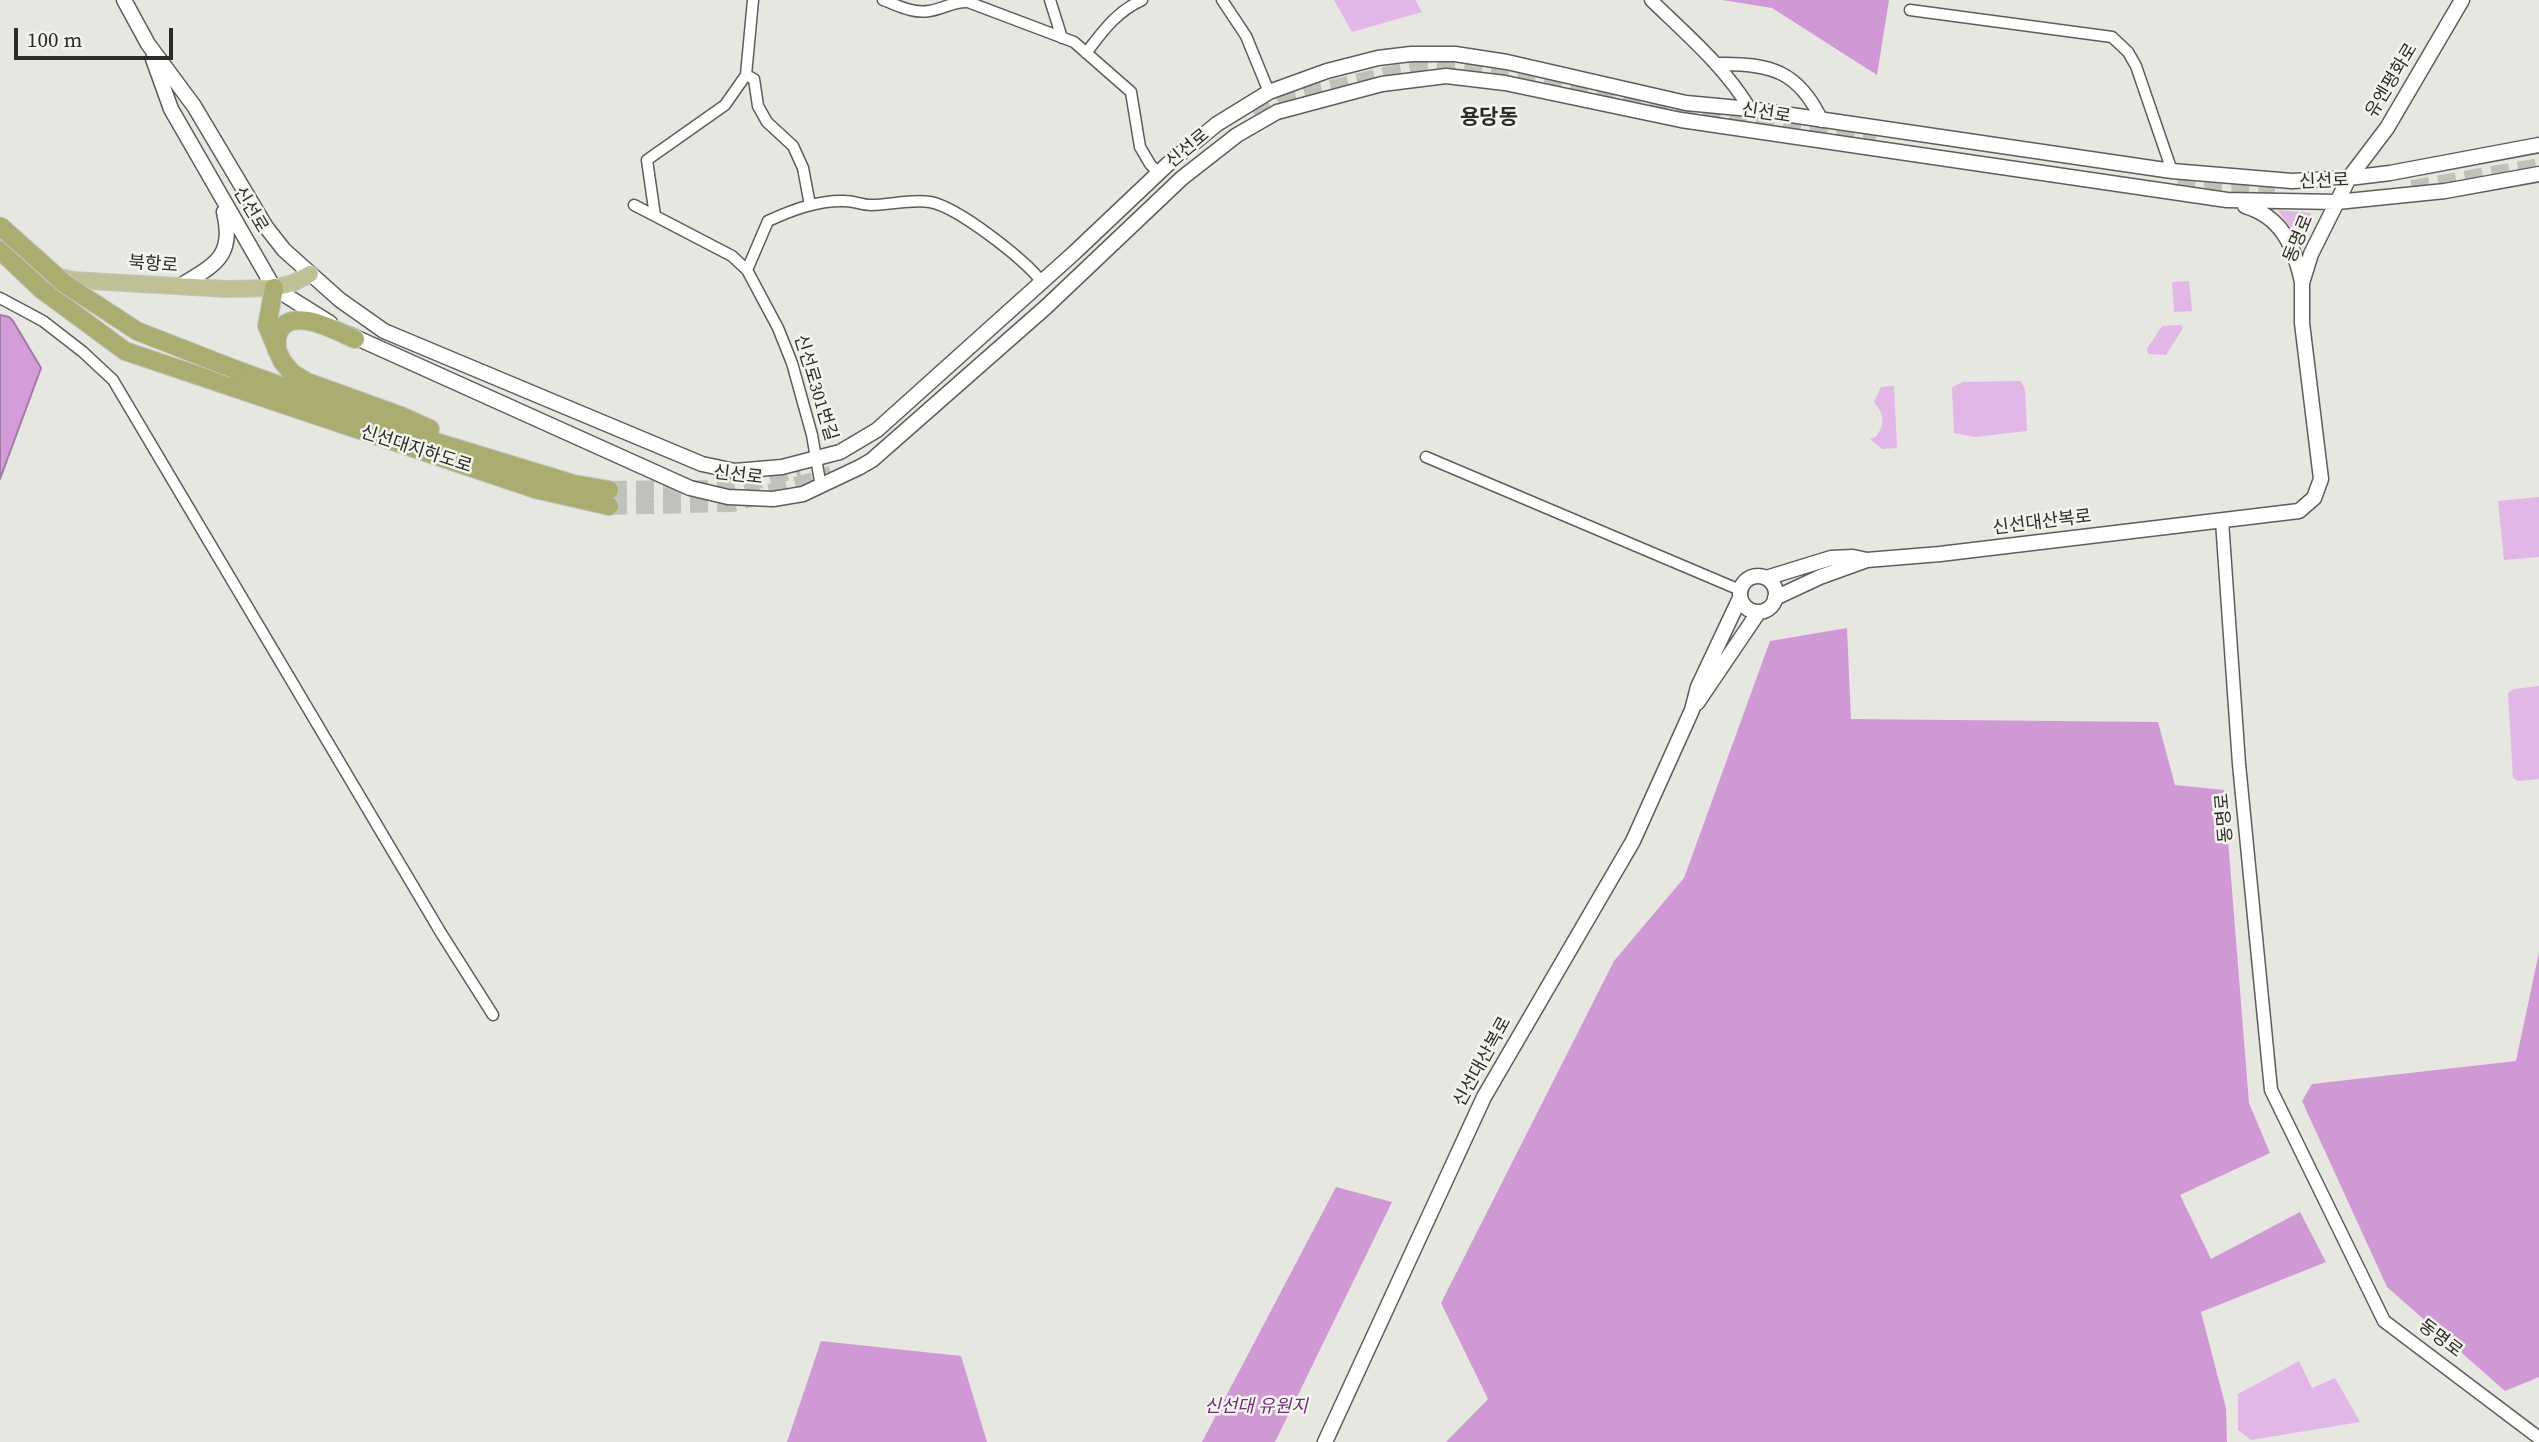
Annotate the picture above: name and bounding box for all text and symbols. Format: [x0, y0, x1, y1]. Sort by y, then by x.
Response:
scale bar [18, 14, 177, 58]
text: 100 m [27, 25, 82, 54]
street label: 유엔평화로 [2361, 40, 2423, 122]
street label: 신선로 [1740, 99, 1792, 129]
district label: 용당동 [1460, 106, 1518, 132]
street label: 신선로 [1162, 125, 1214, 173]
street label: 신선로 [2299, 170, 2349, 194]
street label: 신선로 [228, 183, 272, 237]
street label: 동명로 [2280, 212, 2318, 266]
street label: 북항로 [127, 252, 179, 278]
street label: 신선로301번길 [789, 332, 841, 444]
street label: 신선대지하도로 [358, 422, 474, 478]
street label: 신선로 [712, 462, 764, 490]
street label: 신선대산복로 [1991, 506, 2093, 540]
street label: 동명로 [2212, 792, 2238, 844]
street label: 신선대산복로 [1449, 1013, 1517, 1111]
street label: 동명로 [2414, 1315, 2466, 1363]
park label: 신선대 유원지 [1204, 1396, 1308, 1418]

